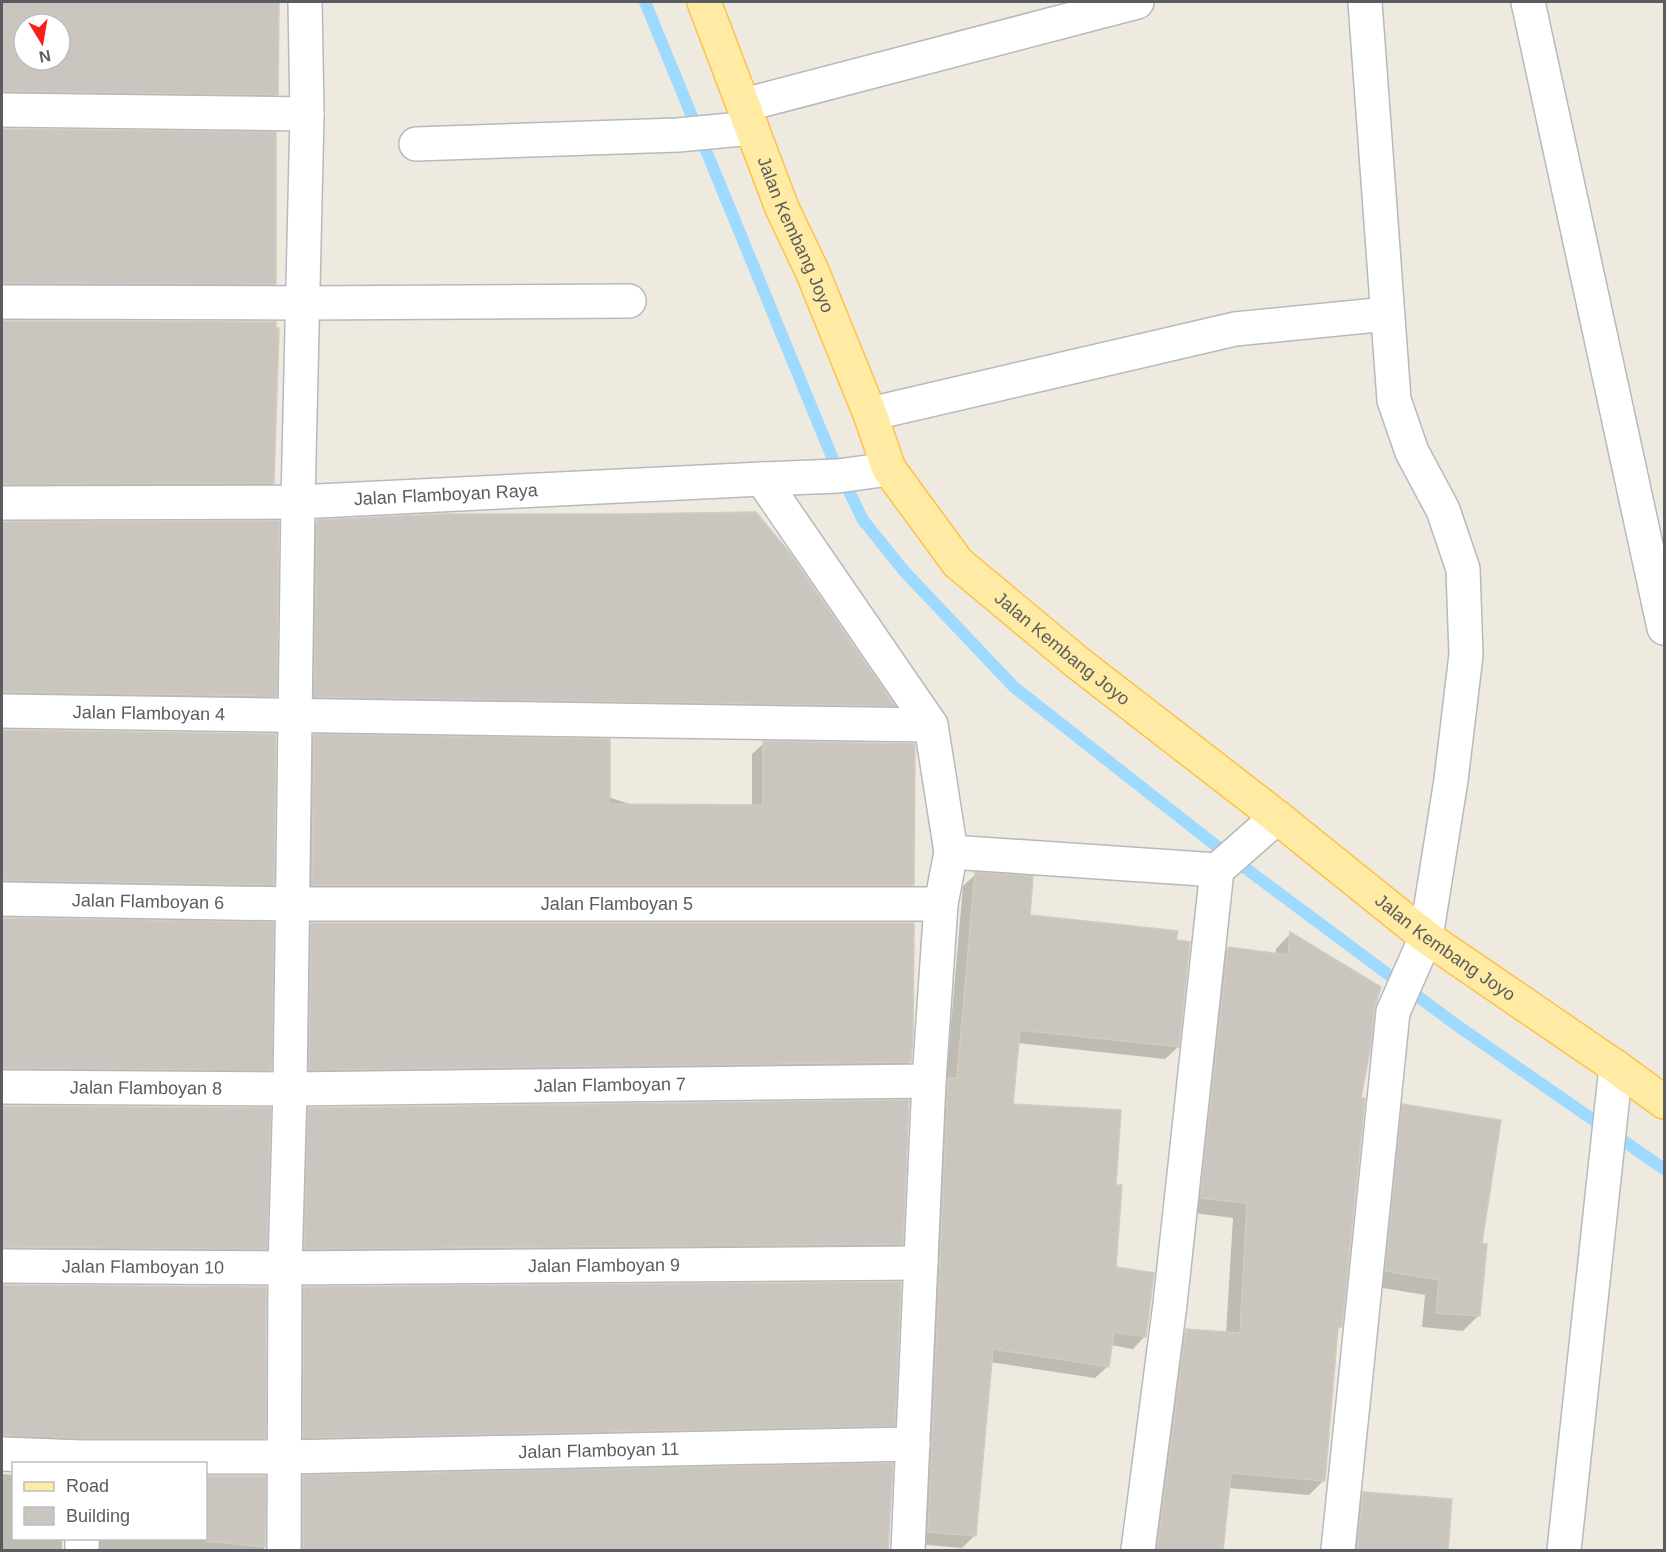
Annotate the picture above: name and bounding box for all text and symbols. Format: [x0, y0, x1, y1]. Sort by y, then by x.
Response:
north arrow [12, 12, 72, 72]
text: N [37, 47, 52, 66]
street label: Jalan Kembang Joyo [753, 154, 838, 316]
street label: Jalan Flamboyan Raya [353, 480, 539, 509]
street label: Jalan Kembang Joyo [991, 588, 1134, 709]
street label: Jalan Flamboyan 4 [73, 702, 225, 724]
street label: Jalan Flamboyan 6 [72, 890, 224, 913]
street label: Jalan Kembang Joyo [1371, 890, 1519, 1005]
street label: Jalan Flamboyan 5 [541, 894, 693, 914]
street label: Jalan Flamboyan 7 [534, 1074, 686, 1096]
street label: Jalan Flamboyan 8 [70, 1077, 222, 1099]
street label: Jalan Flamboyan 9 [528, 1255, 680, 1276]
street label: Jalan Flamboyan 10 [62, 1256, 224, 1278]
street label: Jalan Flamboyan 11 [518, 1439, 679, 1462]
legend [12, 1462, 207, 1540]
text: Road [66, 1476, 109, 1496]
text: Building [66, 1506, 130, 1526]

